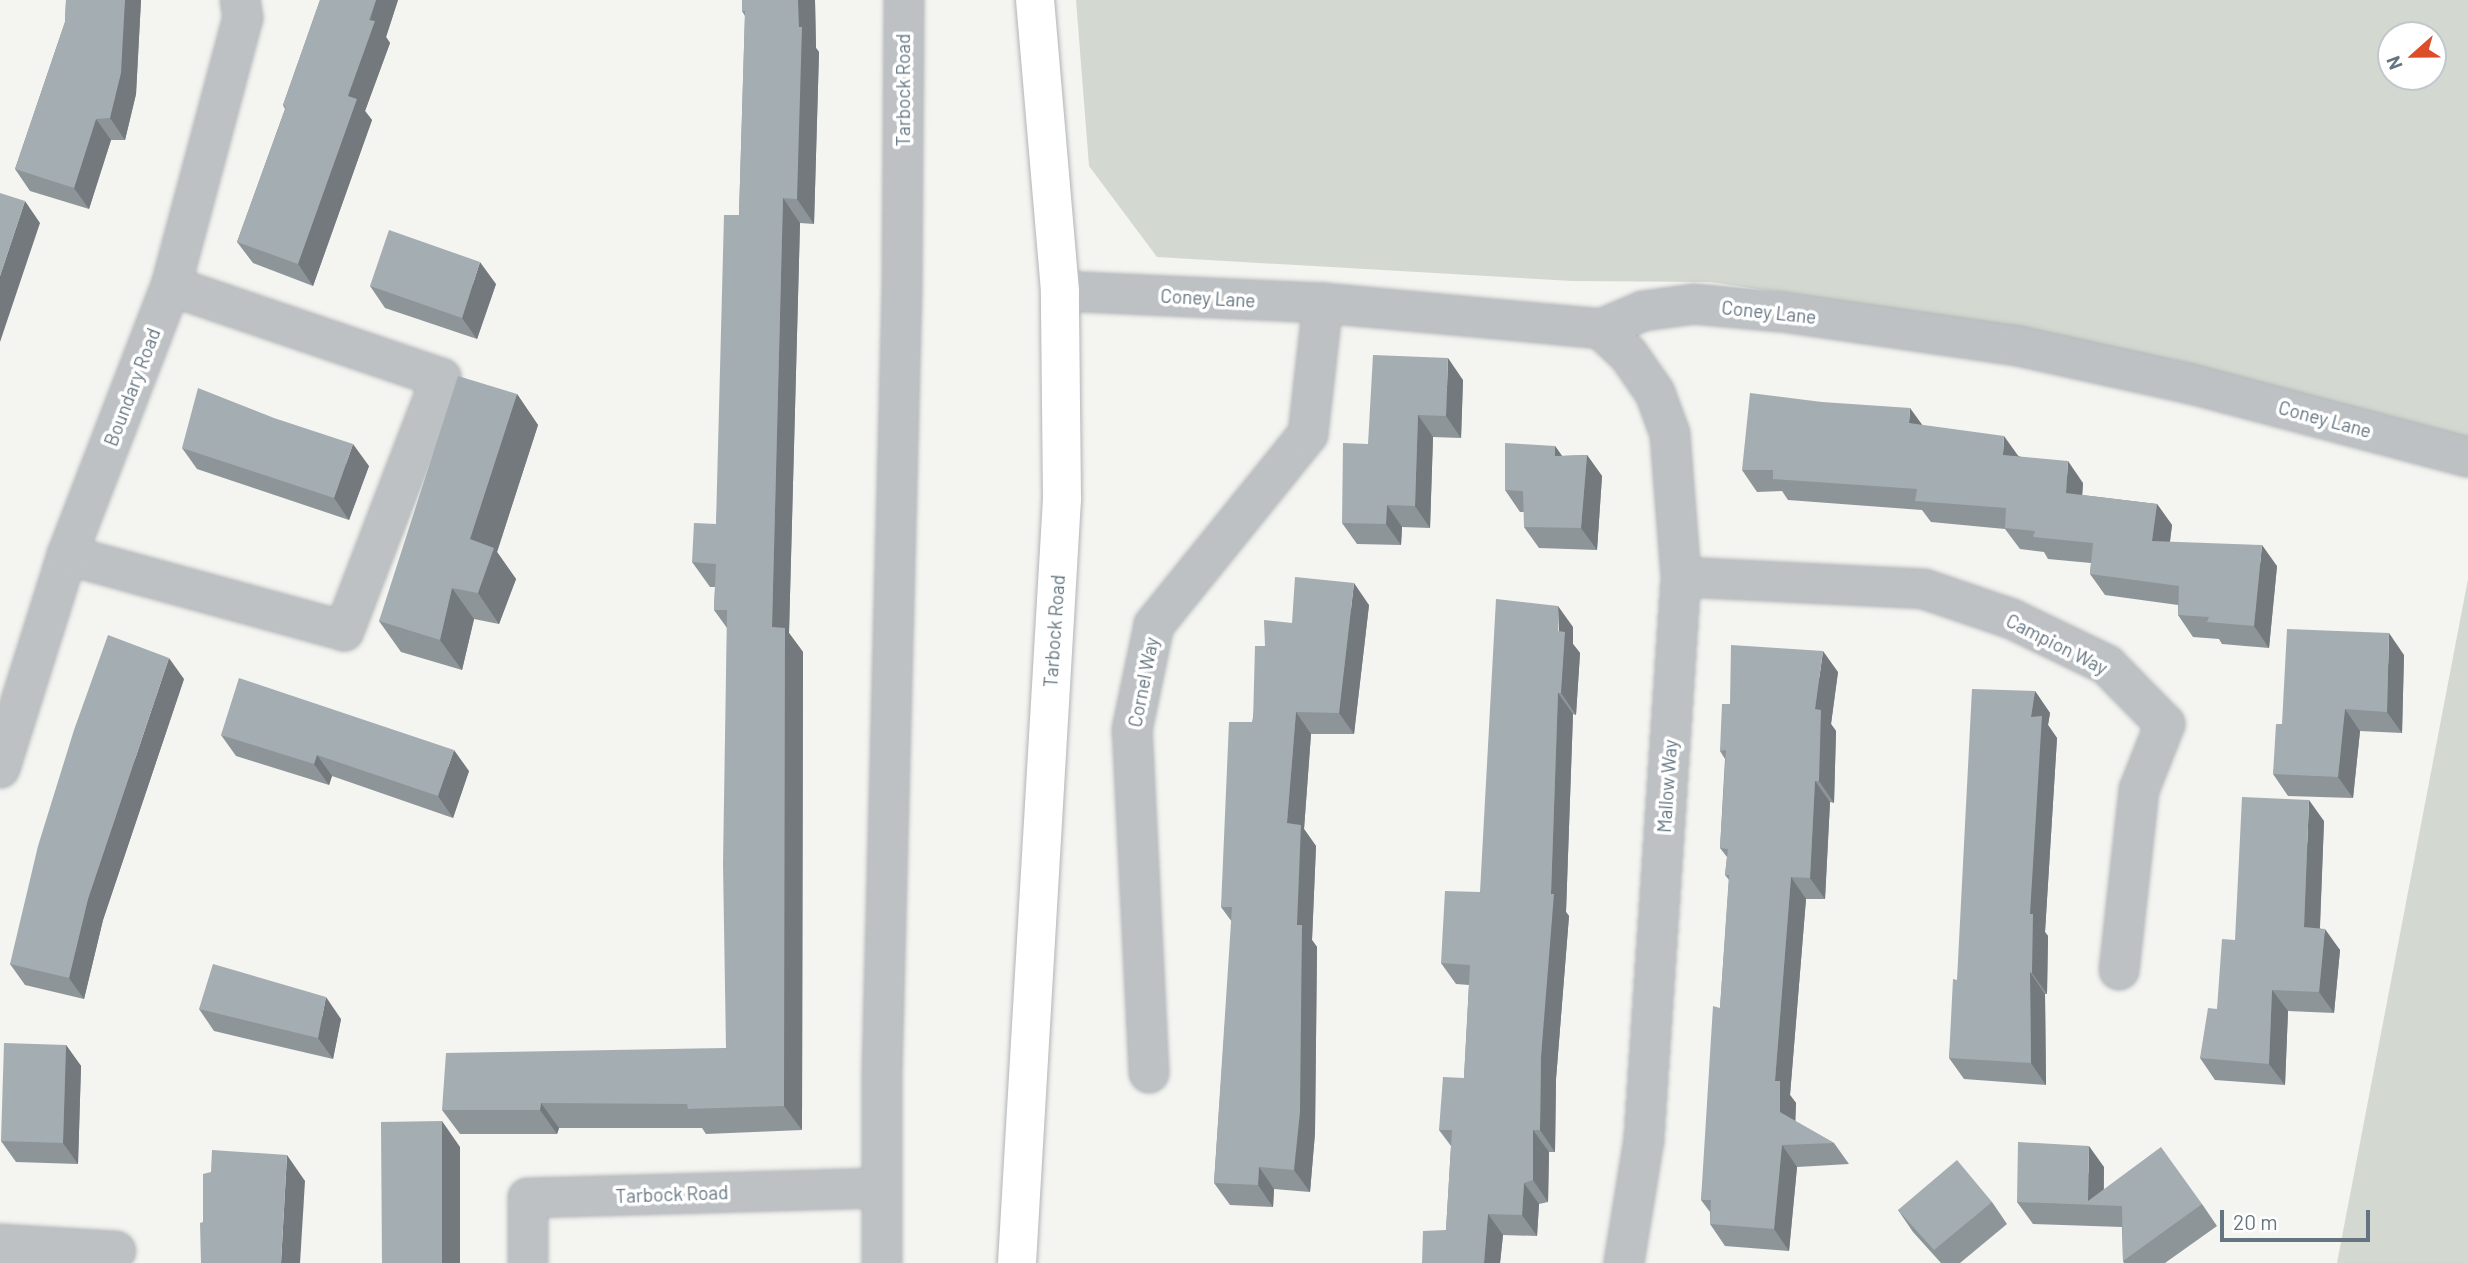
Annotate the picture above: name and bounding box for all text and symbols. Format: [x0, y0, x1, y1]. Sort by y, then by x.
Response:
north arrow [2377, 21, 2447, 91]
street label: Tarbock Road [892, 34, 914, 146]
text: N [2381, 53, 2407, 73]
street label: Coney Lane [1160, 284, 1256, 312]
street label: Coney Lane [1720, 296, 1818, 328]
street label: Boundary Road [99, 325, 165, 449]
street label: Coney Lane [2276, 396, 2374, 442]
street label: Tarbock Road [1039, 574, 1069, 688]
street label: Campion Way [2003, 609, 2111, 679]
street label: Cornel Way [1123, 635, 1163, 729]
street label: Mallow Way [1652, 739, 1682, 833]
street label: Tarbock Road [615, 1181, 729, 1207]
scale bar [2223, 1196, 2374, 1240]
text: 20 m [2233, 1209, 2278, 1234]

